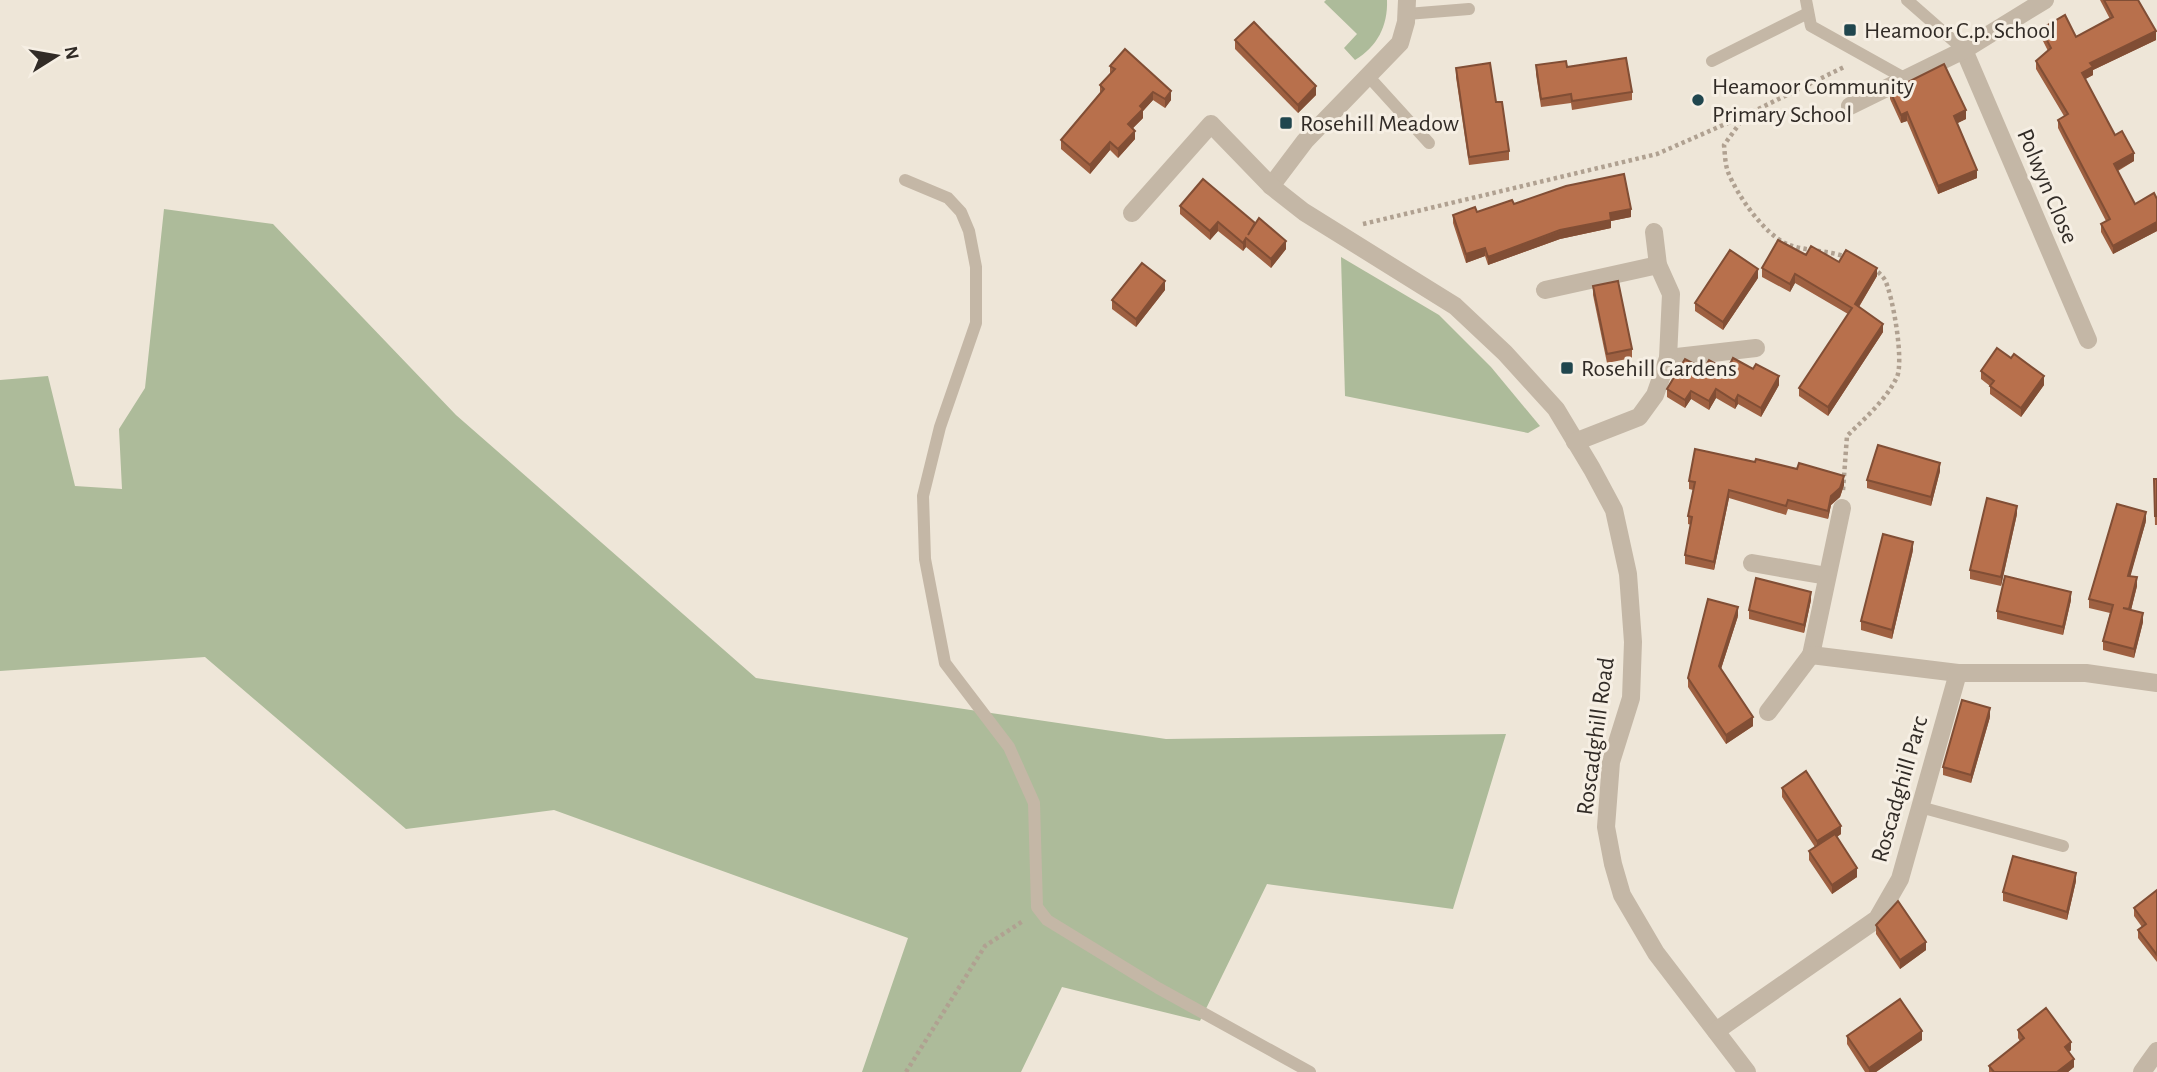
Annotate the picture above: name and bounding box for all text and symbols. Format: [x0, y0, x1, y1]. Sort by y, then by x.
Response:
place label: Heamoor C.p. School [1864, 19, 2056, 43]
north arrow [21, 21, 91, 91]
marker: Heamoor C.p. School [1842, 22, 1858, 38]
text: N [61, 45, 82, 61]
place label: Heamoor Community Primary School [1712, 75, 1914, 127]
marker: Heamoor Community Primary School [1690, 92, 1706, 108]
place label: Rosehill Meadow [1300, 112, 1459, 136]
marker: Rosehill Meadow [1278, 115, 1294, 131]
street label: Polwyn Close [2012, 126, 2082, 247]
place label: Rosehill Gardens [1581, 357, 1737, 381]
marker: Rosehill Gardens [1559, 360, 1575, 376]
street label: Roscadghill Road [1573, 656, 1619, 817]
street label: Roscadghill Parc [1868, 713, 1932, 865]

